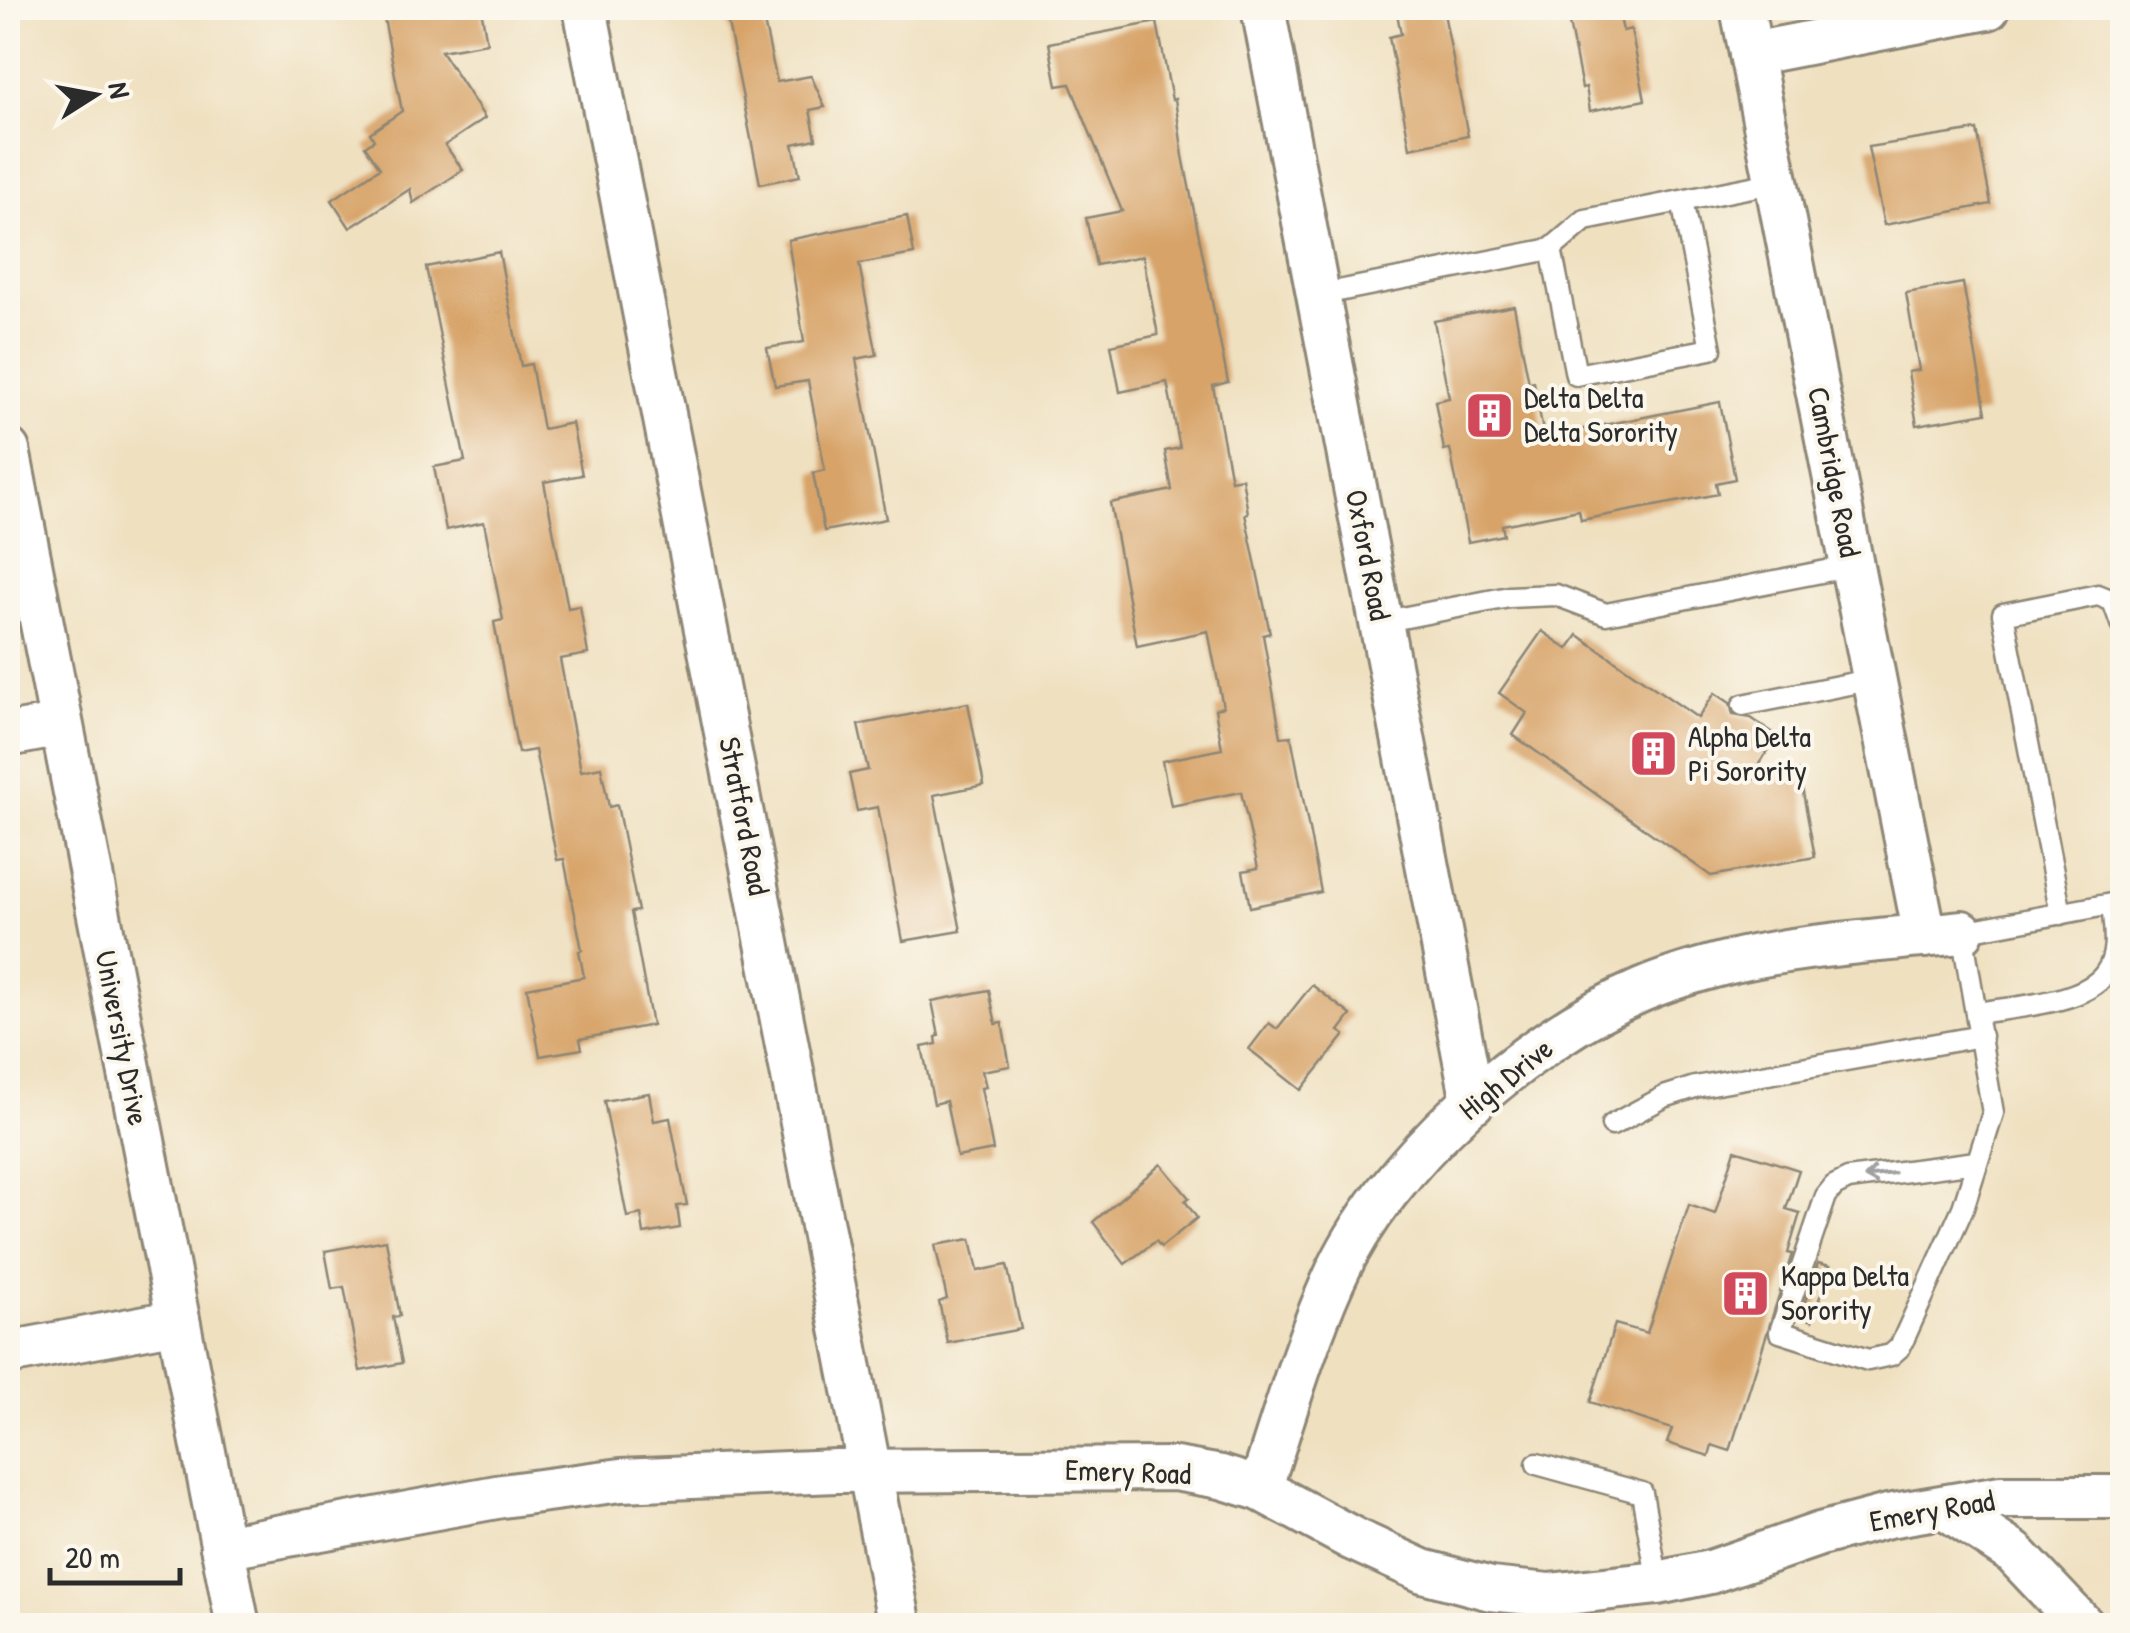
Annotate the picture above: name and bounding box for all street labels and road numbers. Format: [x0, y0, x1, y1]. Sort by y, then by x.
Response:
street label: Cambridge Road [1799, 383, 1871, 560]
street label: Oxford Road [1337, 486, 1401, 624]
street label: Stratford Road [710, 734, 780, 898]
street label: University Drive [86, 947, 160, 1129]
street label: High Drive [1450, 1028, 1561, 1128]
street label: Emery Road [1064, 1449, 1192, 1493]
street label: Emery Road [1866, 1479, 1998, 1541]

